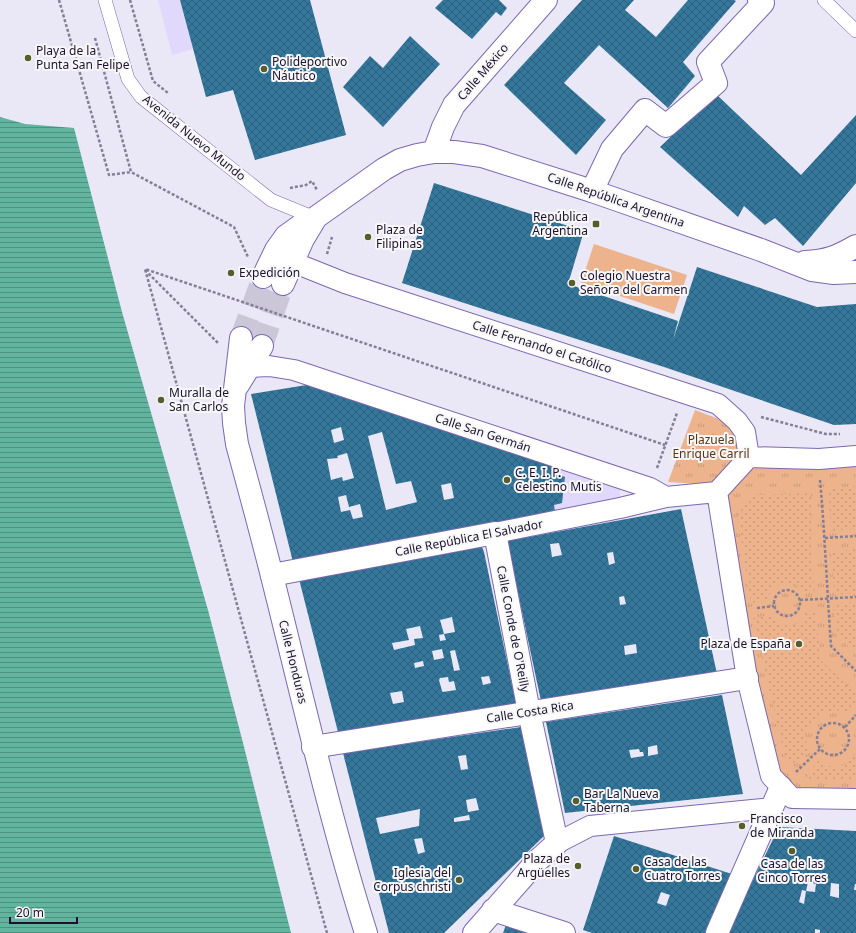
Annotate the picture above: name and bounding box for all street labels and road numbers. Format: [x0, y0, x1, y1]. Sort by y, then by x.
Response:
street label: Calle México [453, 40, 512, 104]
street label: Avenida Nuevo Mundo [139, 91, 249, 185]
street label: Calle República Argentina [545, 170, 687, 230]
street label: Calle Fernando el Católico [470, 316, 614, 377]
street label: Calle San Germán [433, 409, 533, 456]
street label: Calle República El Salvador [393, 515, 544, 560]
street label: Calle Conde de O'Reilly [493, 564, 534, 695]
street label: Calle Honduras [275, 618, 312, 706]
street label: Calle Costa Rica [485, 696, 575, 727]

